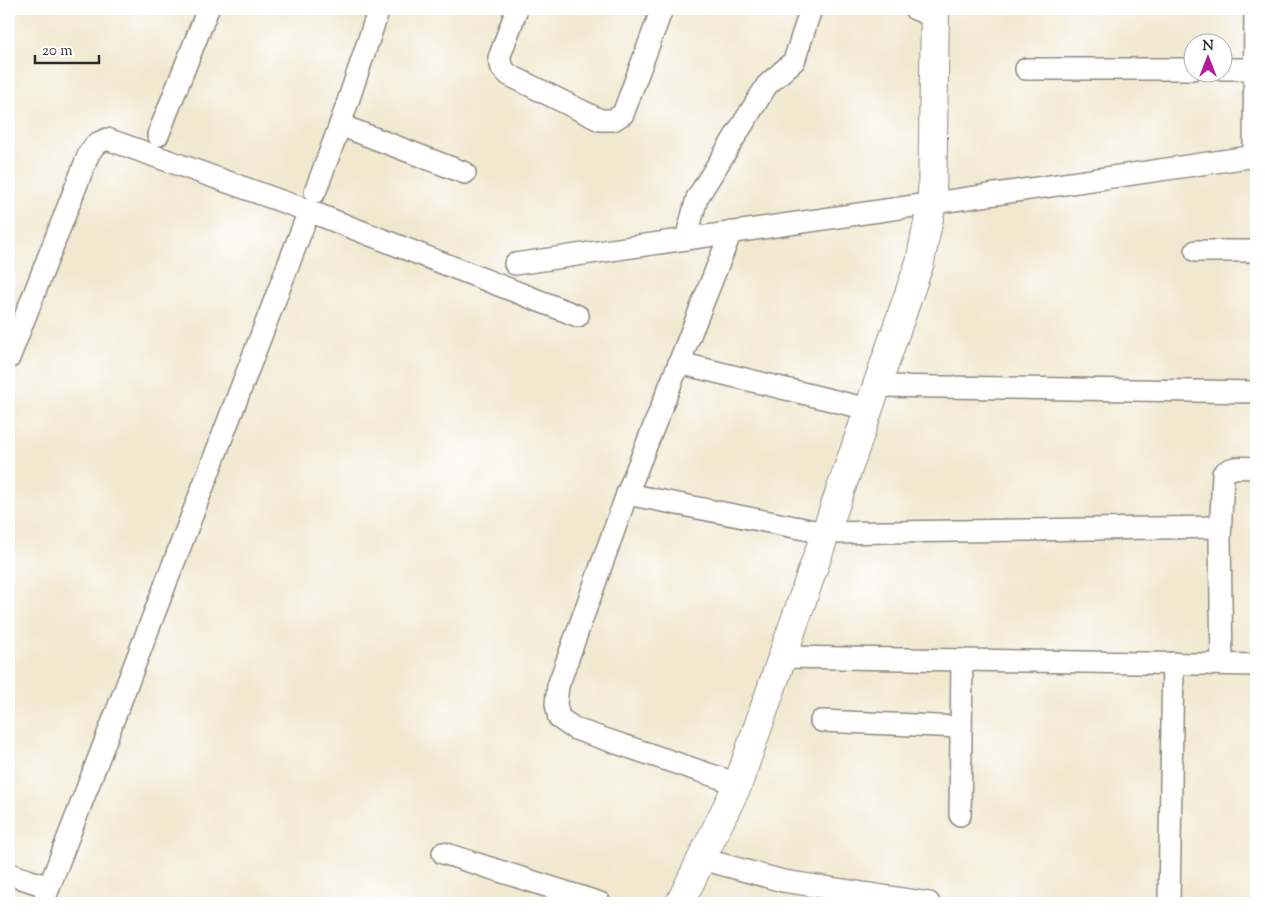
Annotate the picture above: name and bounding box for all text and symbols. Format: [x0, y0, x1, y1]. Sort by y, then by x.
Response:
scale bar [35, 32, 99, 64]
north arrow [1182, 32, 1232, 82]
text: N [1202, 37, 1214, 57]
text: 20 m [42, 41, 73, 62]

